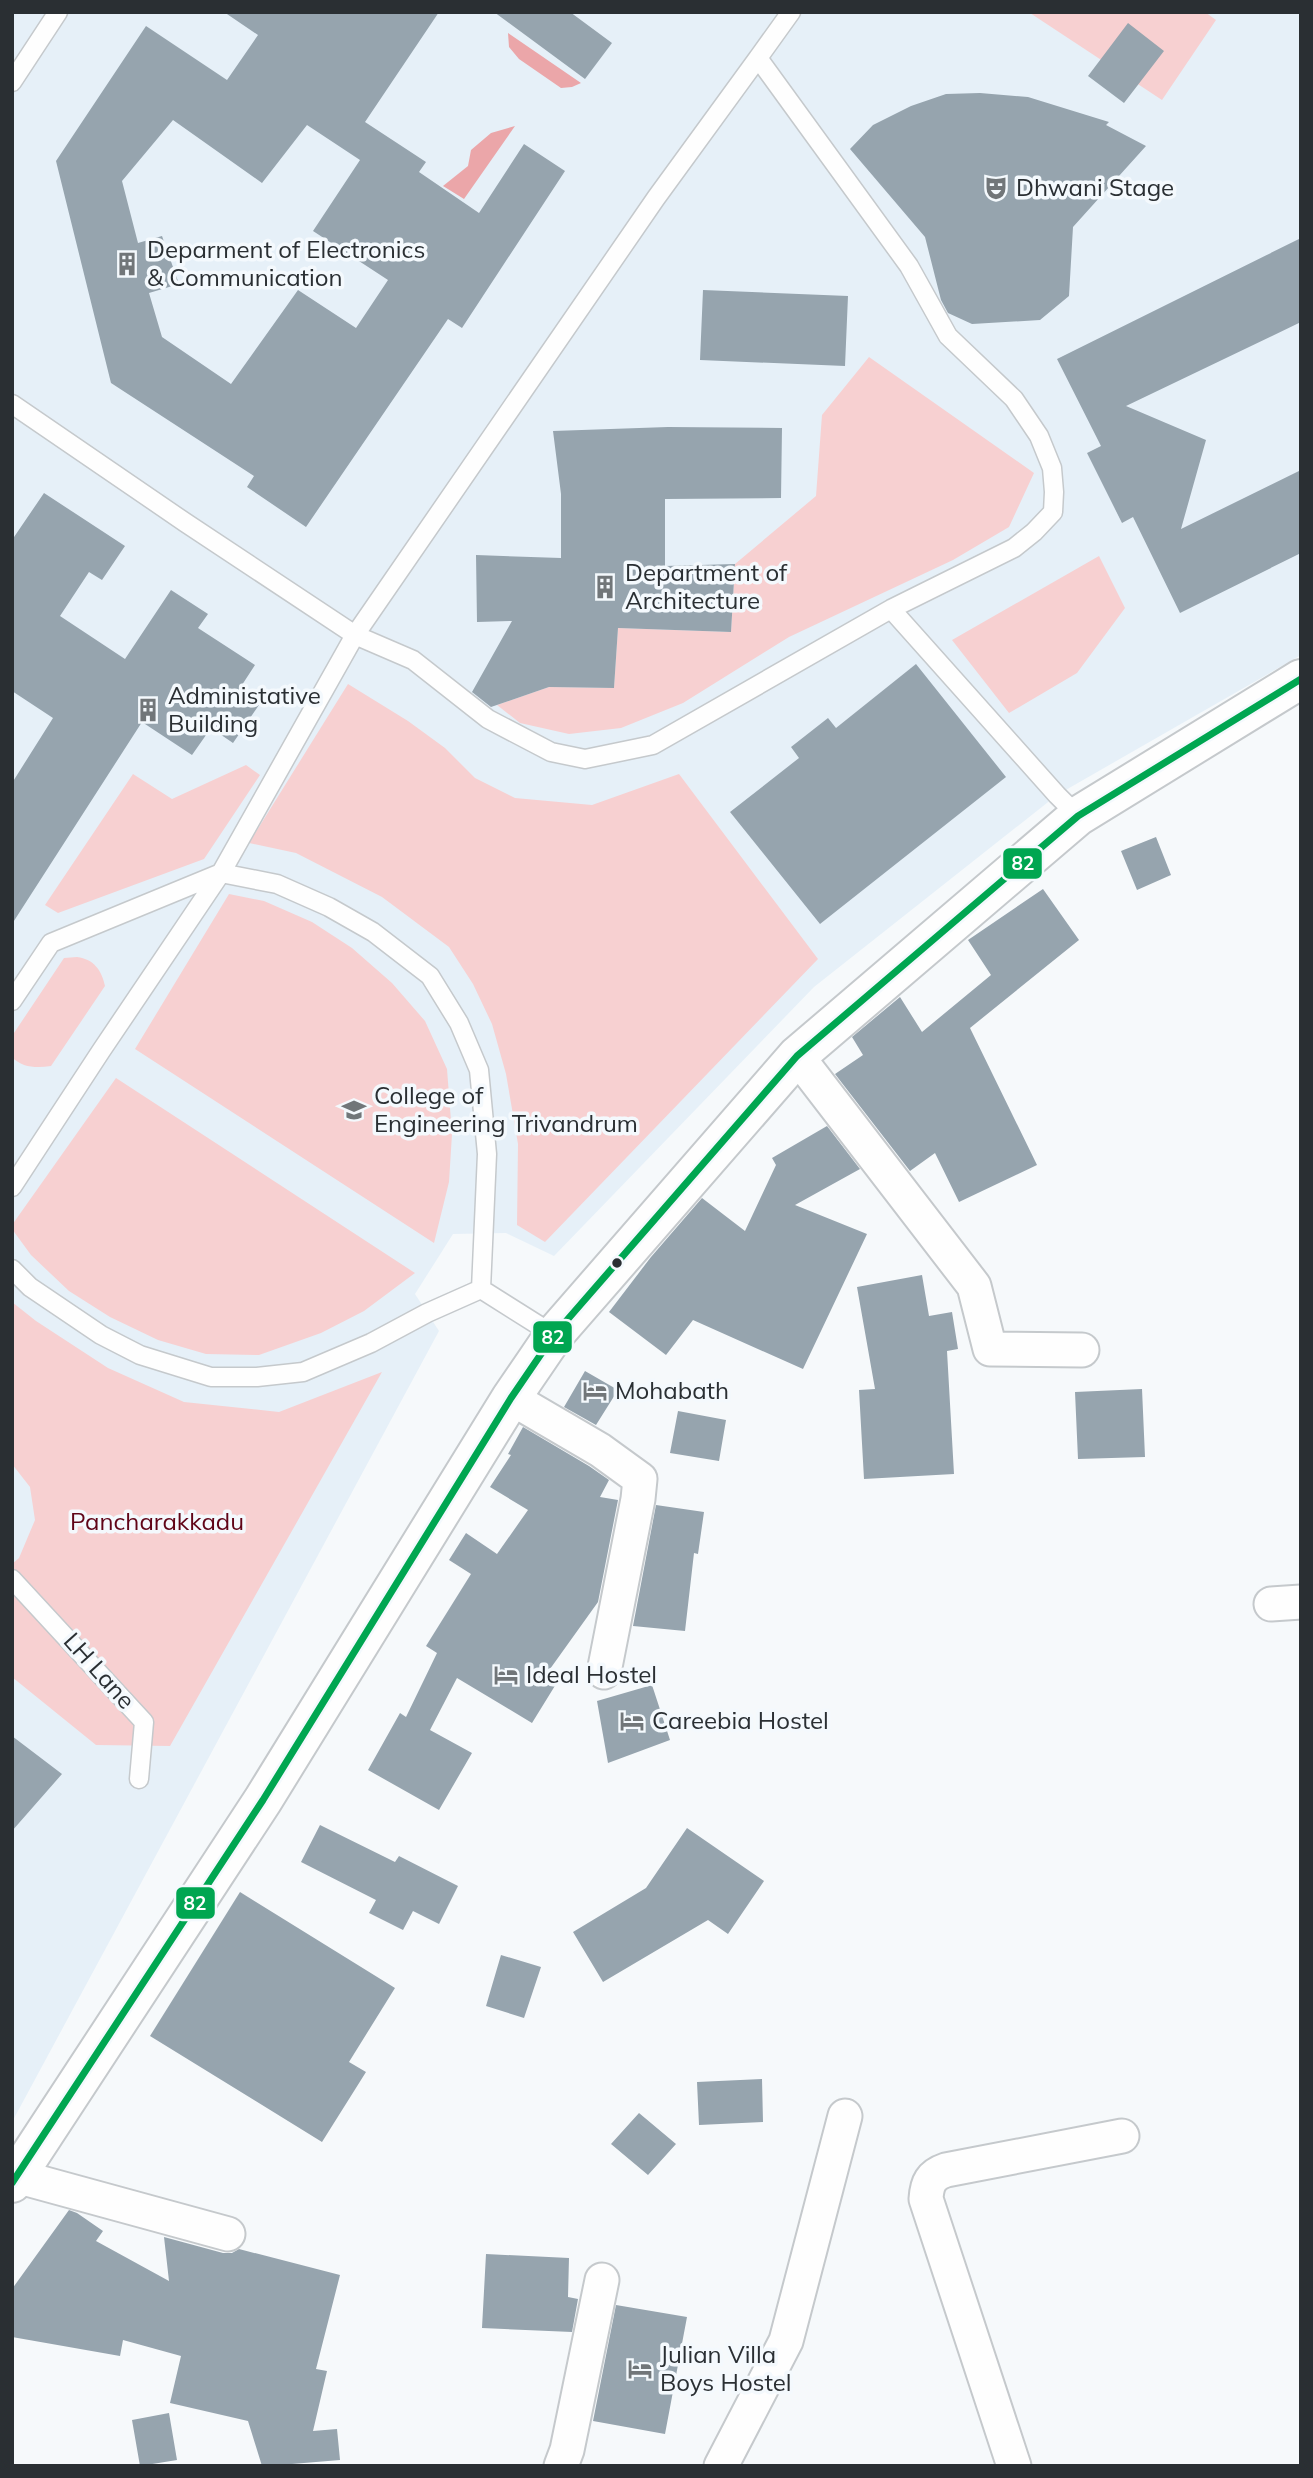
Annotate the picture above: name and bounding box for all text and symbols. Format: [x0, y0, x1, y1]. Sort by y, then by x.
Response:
place label: Dhwani Stage [1016, 172, 1174, 202]
theatre icon: Dhwani Stage [982, 174, 1010, 202]
place label: Deparment of Electronics & Communication [147, 234, 425, 292]
building icon: Deparment of Electronics & Communication [113, 250, 141, 278]
place label: Department of Architecture [625, 557, 788, 615]
building icon: Department of Architecture [591, 573, 619, 601]
place label: Administative Building [168, 680, 321, 738]
building icon: Administative Building [134, 696, 162, 724]
line badge: 82 [1002, 847, 1043, 880]
text: 82 [1012, 851, 1034, 875]
place label: College of Engineering Trivandrum [374, 1080, 638, 1138]
school or university icon: College of Engineering Trivandrum [340, 1096, 368, 1124]
unlabelled marker [610, 1256, 624, 1270]
line badge: 82 [532, 1320, 573, 1354]
text: 82 [542, 1325, 564, 1349]
place label: Mohabath [615, 1375, 729, 1405]
hotel icon: Mohabath [581, 1377, 609, 1405]
park label: Pancharakkadu [70, 1506, 244, 1536]
street label: LH Lane [58, 1626, 142, 1715]
place label: Ideal Hostel [526, 1659, 657, 1689]
hotel icon: Ideal Hostel [492, 1661, 520, 1689]
place label: Careebia Hostel [652, 1705, 829, 1735]
hotel icon: Careebia Hostel [618, 1707, 646, 1735]
line badge: 82 [175, 1886, 216, 1920]
text: 82 [184, 1891, 206, 1915]
place label: Julian Villa Boys Hostel [660, 2339, 791, 2397]
hotel icon: Julian Villa Boys Hostel [626, 2355, 654, 2383]

